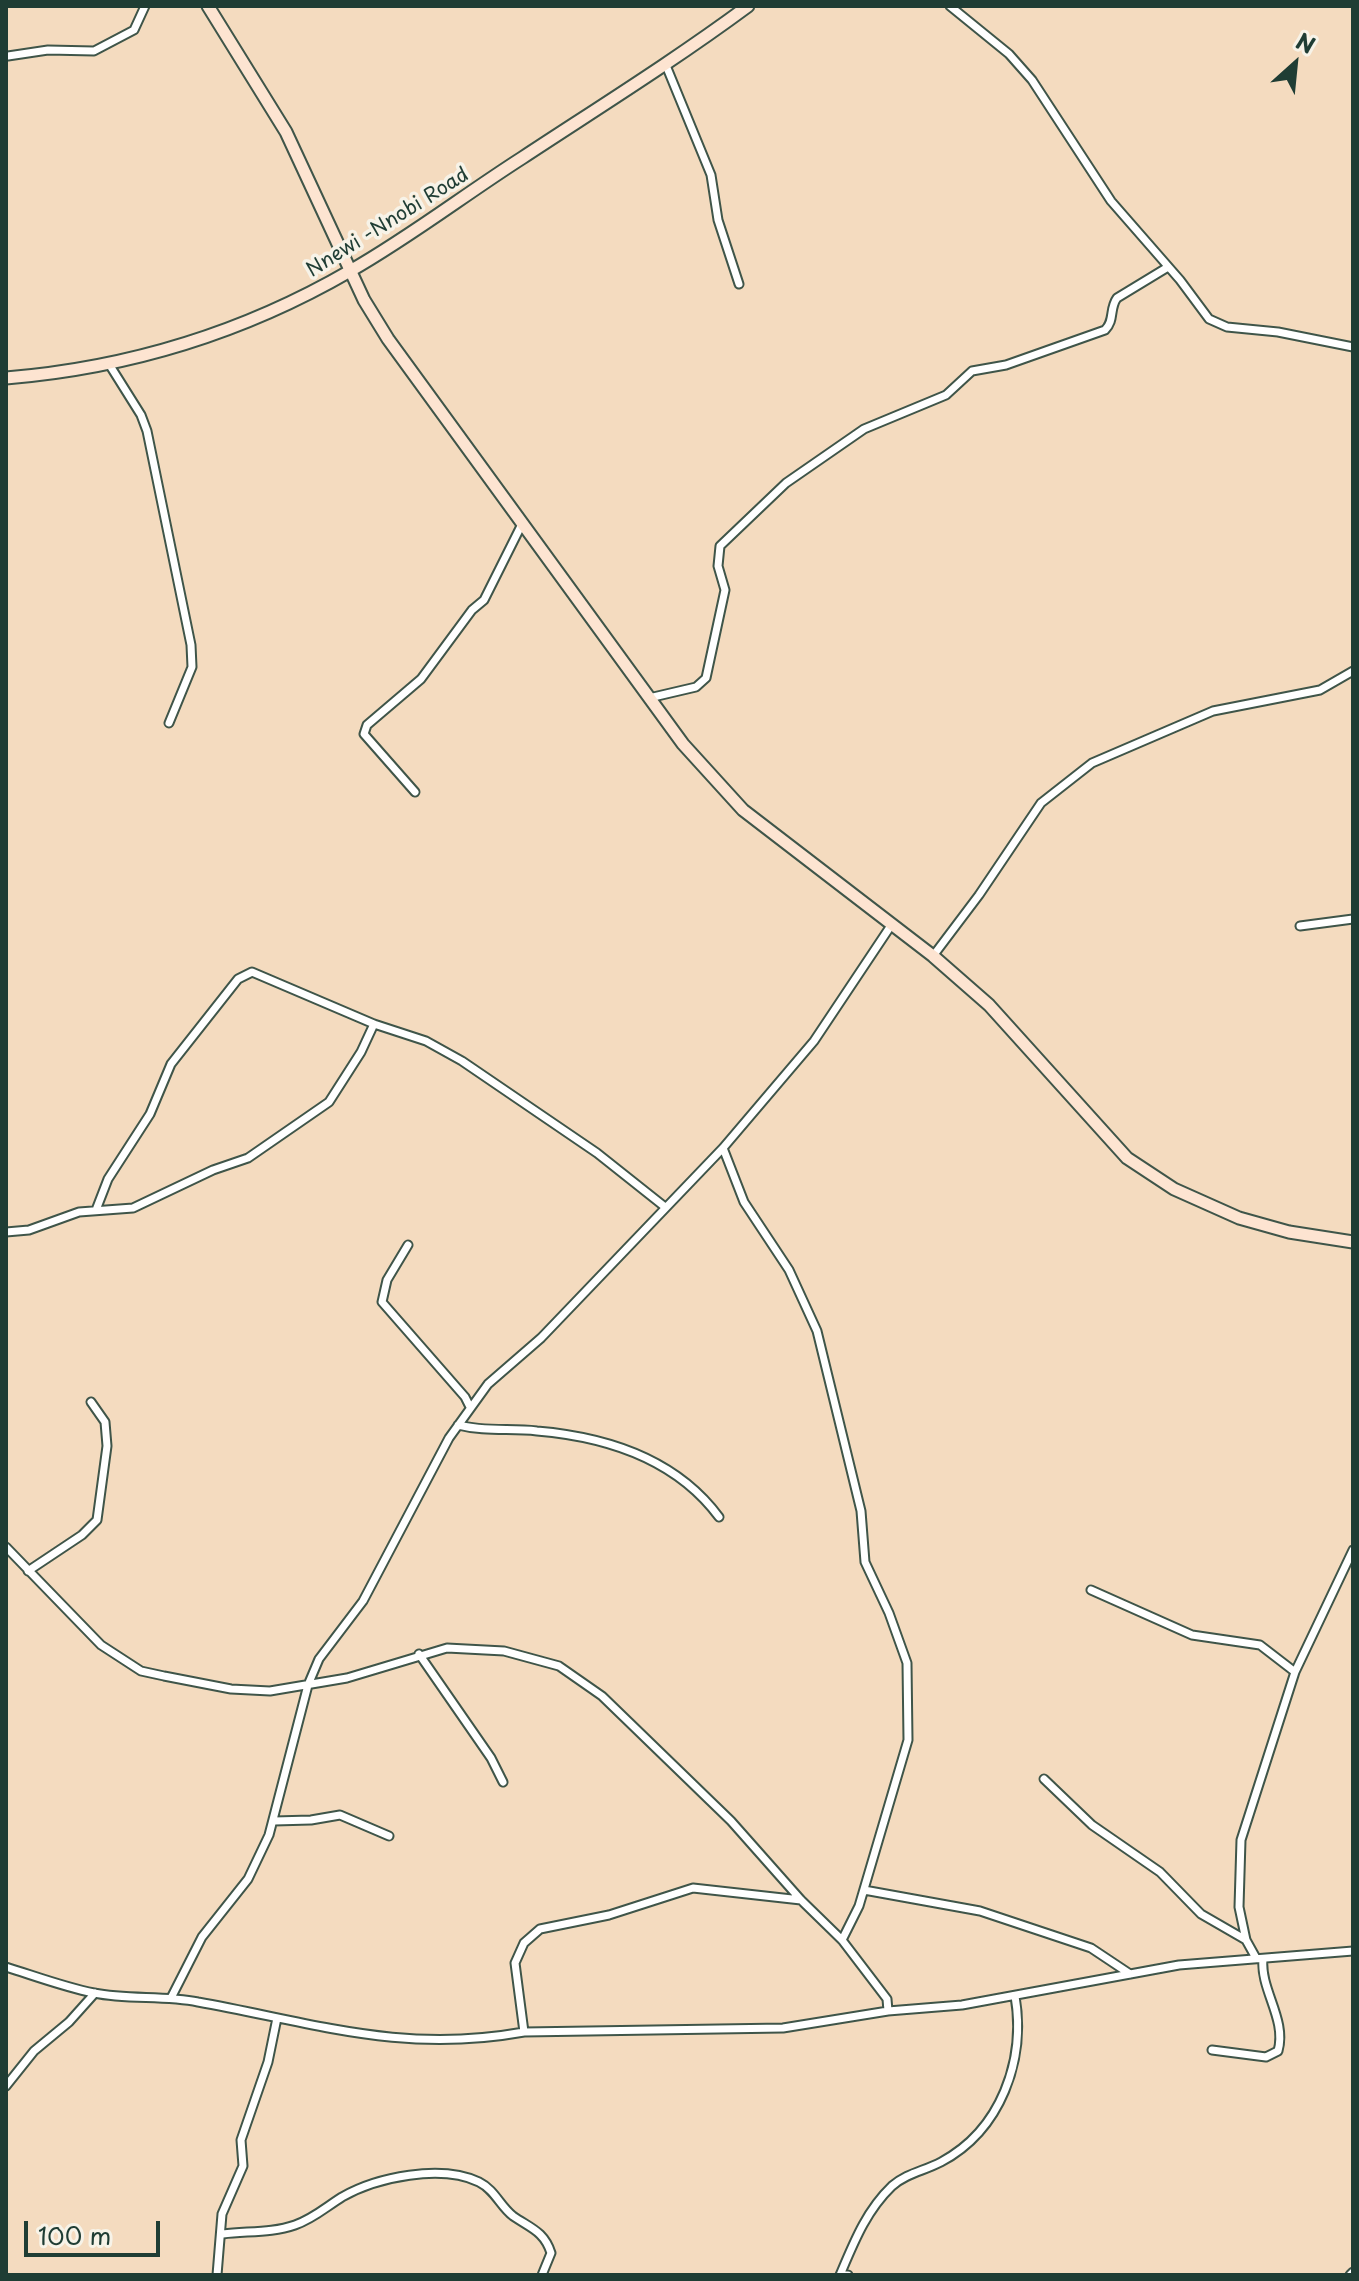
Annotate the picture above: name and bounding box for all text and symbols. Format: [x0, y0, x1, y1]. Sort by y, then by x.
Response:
north arrow [1255, 24, 1335, 104]
text: N [1291, 24, 1321, 61]
street label: Nnewi -Nnobi Road [302, 163, 474, 283]
scale bar [28, 2205, 164, 2255]
text: 100 m [38, 2217, 111, 2253]

